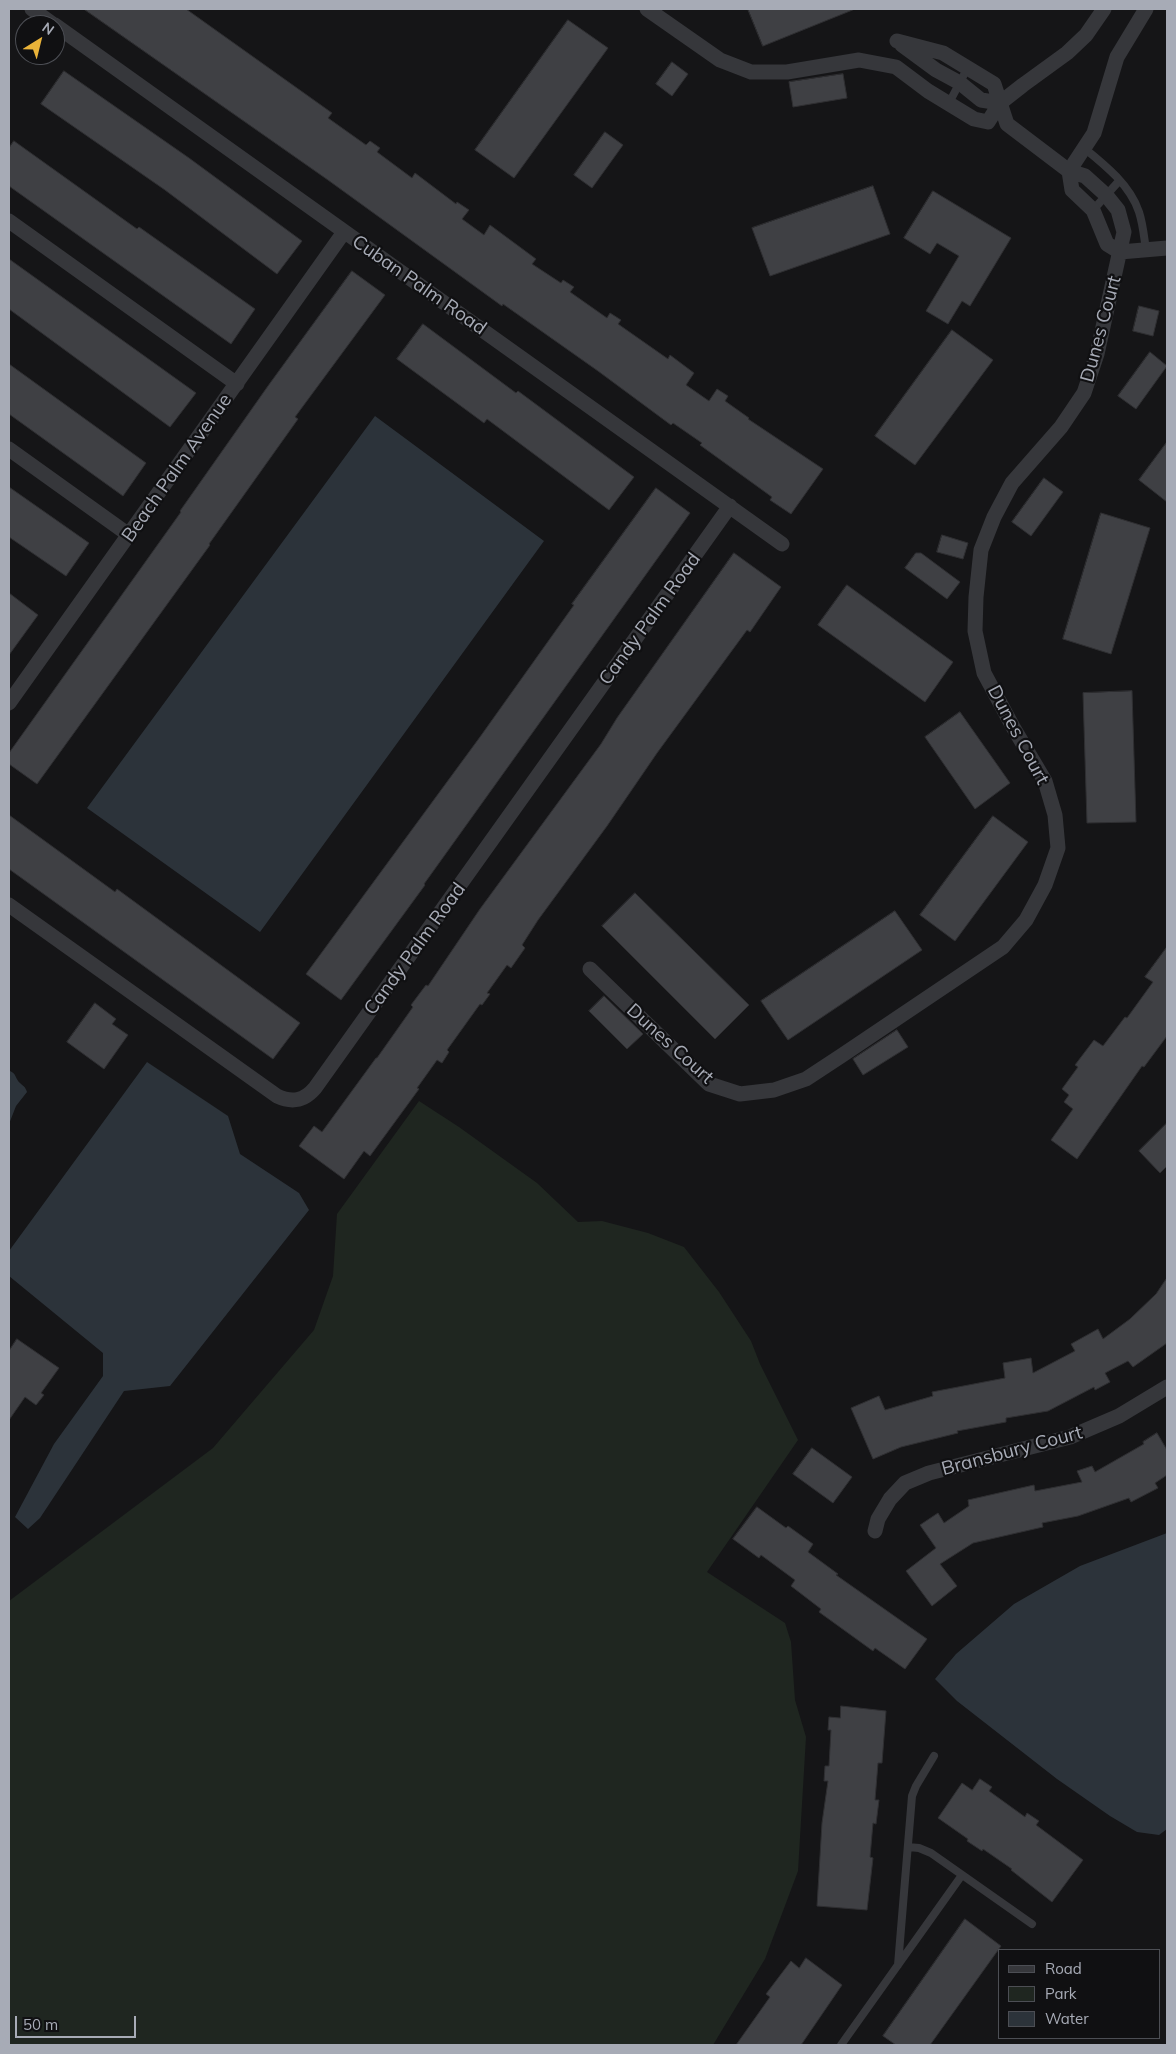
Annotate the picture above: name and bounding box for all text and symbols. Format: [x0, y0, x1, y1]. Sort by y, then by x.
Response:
north arrow [15, 15, 65, 65]
text: N [39, 18, 58, 39]
street label: Cuban Palm Road [347, 230, 491, 340]
street label: Dunes Court [1076, 273, 1126, 385]
street label: Beach Palm Avenue [117, 389, 237, 547]
street label: Candy Palm Road [594, 548, 706, 690]
street label: Dunes Court [982, 681, 1054, 789]
street label: Candy Palm Road [359, 878, 471, 1020]
street label: Dunes Court [622, 999, 718, 1089]
street label: Bransbury Court [939, 1421, 1085, 1481]
legend [998, 1949, 1161, 2039]
text: Road [1045, 1959, 1082, 1978]
text: Park [1045, 1984, 1077, 2003]
scale bar [18, 2006, 139, 2038]
text: Water [1045, 2009, 1089, 2028]
text: 50 m [23, 2015, 58, 2034]

